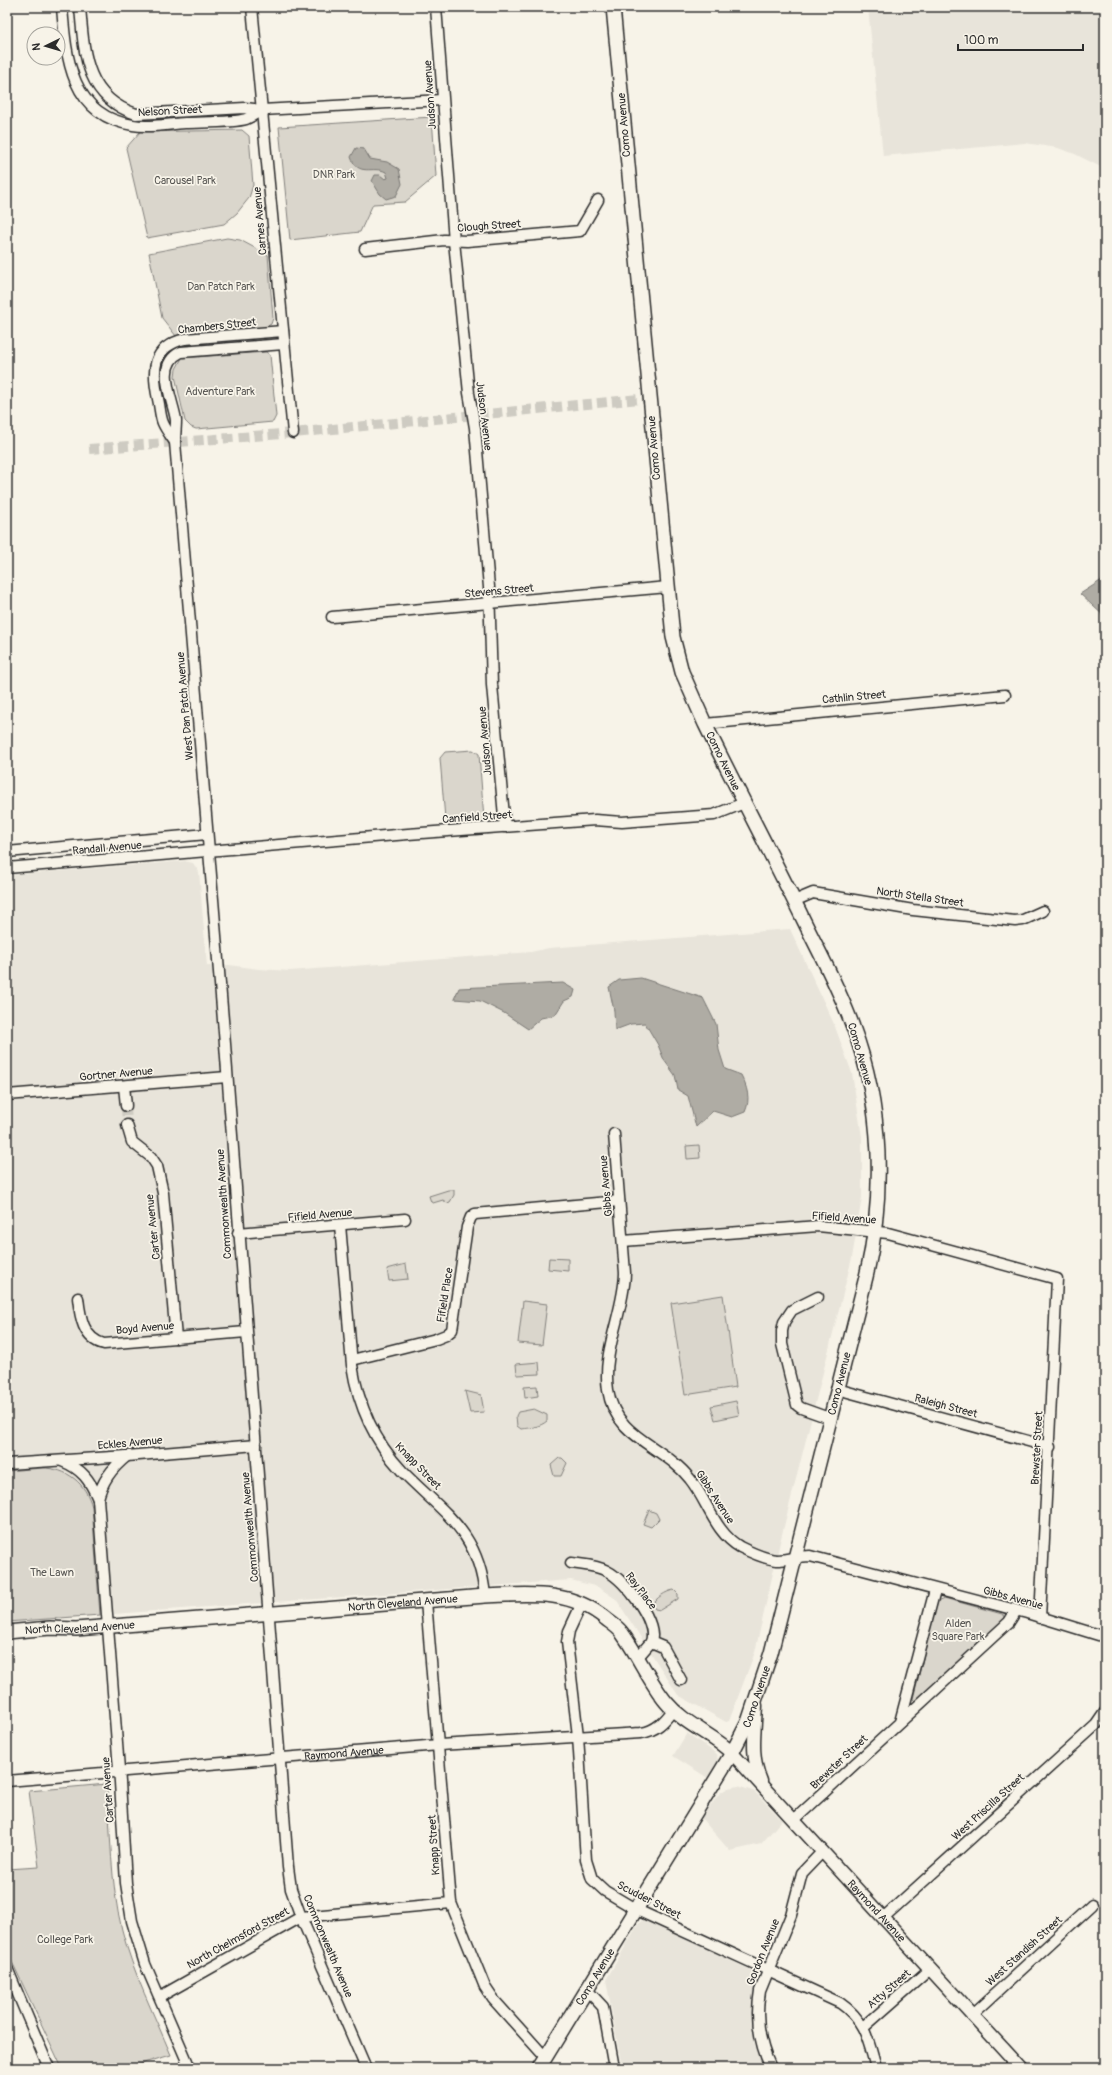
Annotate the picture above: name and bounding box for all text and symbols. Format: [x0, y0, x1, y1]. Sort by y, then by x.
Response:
north arrow [26, 26, 66, 66]
scale bar [958, 26, 1083, 52]
text: 100 m [964, 33, 999, 48]
text: N [30, 42, 43, 51]
street label: Judson Avenue [421, 59, 439, 130]
street label: Como Avenue [615, 92, 633, 158]
street label: Nelson Street [137, 103, 203, 119]
park label: DNR Park [313, 168, 356, 181]
park label: Carousel Park [154, 174, 216, 187]
street label: Carnes Avenue [250, 186, 269, 256]
street label: Clough Street [457, 217, 522, 235]
park label: Dan Patch Park [187, 280, 255, 293]
street label: Chambers Street [177, 315, 257, 337]
street label: Judson Avenue [473, 381, 495, 452]
park label: Adventure Park [185, 385, 255, 398]
street label: Como Avenue [645, 415, 663, 481]
street label: Stevens Street [464, 581, 535, 601]
street label: West Dan Patch Avenue [174, 651, 196, 761]
street label: Cathlin Street [822, 688, 887, 706]
street label: Judson Avenue [475, 705, 494, 776]
street label: Como Avenue [703, 729, 743, 793]
street label: Canfield Street [442, 808, 513, 826]
street label: Randall Avenue [72, 838, 143, 857]
street label: North Stella Street [875, 884, 965, 910]
street label: Como Avenue [845, 1021, 875, 1087]
street label: Gortner Avenue [79, 1064, 154, 1084]
street label: Commonwealth Avenue [214, 1148, 234, 1259]
street label: Gibbs Avenue [597, 1154, 615, 1217]
street label: Carter Avenue [143, 1193, 163, 1260]
street label: Fifield Avenue [287, 1206, 353, 1224]
street label: Fifield Avenue [811, 1209, 877, 1227]
street label: Fifield Place [434, 1266, 456, 1323]
street label: Boyd Avenue [115, 1319, 175, 1337]
street label: Como Avenue [825, 1350, 853, 1416]
street label: Raleigh Street [913, 1391, 979, 1421]
street label: Brewster Street [1029, 1410, 1045, 1485]
street label: Eckles Avenue [97, 1434, 164, 1452]
street label: Knapp Street [392, 1440, 444, 1493]
street label: Gibbs Avenue [693, 1468, 737, 1527]
street label: Commonwealth Avenue [239, 1471, 261, 1583]
park label: The Lawn [30, 1566, 74, 1579]
street label: Ray Place [623, 1570, 660, 1613]
street label: Gibbs Avenue [982, 1584, 1045, 1612]
street label: North Cleveland Avenue [347, 1592, 459, 1614]
park label: Alden Square Park [932, 1617, 985, 1643]
street label: North Cleveland Avenue [24, 1618, 136, 1637]
street label: Como Avenue [740, 1664, 773, 1730]
street label: Brewster Street [808, 1732, 871, 1792]
street label: Raymond Avenue [304, 1743, 385, 1763]
street label: Carter Avenue [99, 1756, 117, 1823]
street label: West Priscilla Street [949, 1771, 1027, 1843]
street label: Knapp Street [425, 1814, 443, 1876]
street label: Raymond Avenue [845, 1877, 909, 1945]
street label: Scudder Street [615, 1878, 684, 1922]
street label: Commonwealth Avenue [300, 1893, 356, 2000]
street label: North Chelmsford Street [185, 1904, 292, 1972]
street label: West Standish Street [983, 1913, 1065, 1989]
street label: Gordon Avenue [744, 1916, 782, 1987]
park label: College Park [37, 1933, 93, 1946]
street label: Como Avenue [573, 1945, 618, 2008]
street label: Atty Street [865, 1966, 914, 2011]

